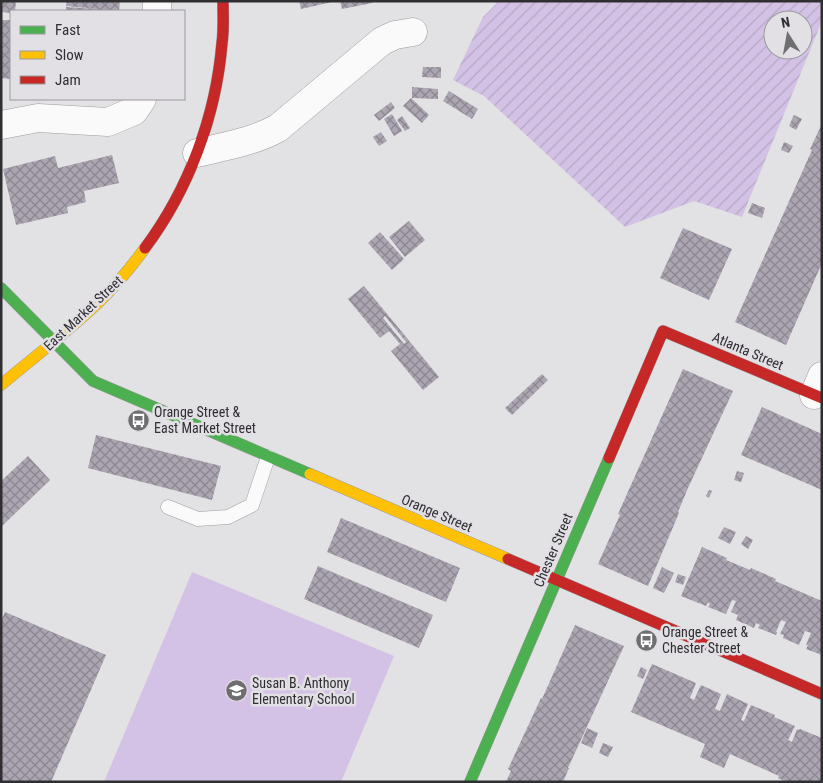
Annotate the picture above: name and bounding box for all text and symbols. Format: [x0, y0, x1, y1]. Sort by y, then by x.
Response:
legend [10, 10, 185, 100]
north arrow [763, 10, 813, 60]
text: N [780, 14, 791, 31]
text: Fast [55, 21, 80, 39]
text: Slow [55, 46, 84, 64]
text: Jam [55, 71, 81, 89]
street label: East Market Street [40, 272, 126, 354]
street label: Atlanta Street [710, 329, 786, 373]
place label: Orange Street & East Market Street [154, 404, 256, 436]
bus stop icon: Orange Street & East Market Street [126, 408, 150, 432]
street label: Orange Street [399, 491, 475, 535]
street label: Chester Street [530, 511, 576, 589]
place label: Orange Street & Chester Street [662, 624, 749, 656]
bus stop icon: Orange Street & Chester Street [634, 628, 658, 652]
place label: Susan B. Anthony Elementary School [252, 675, 355, 707]
school or university icon: Susan B. Anthony Elementary School [224, 679, 248, 703]

